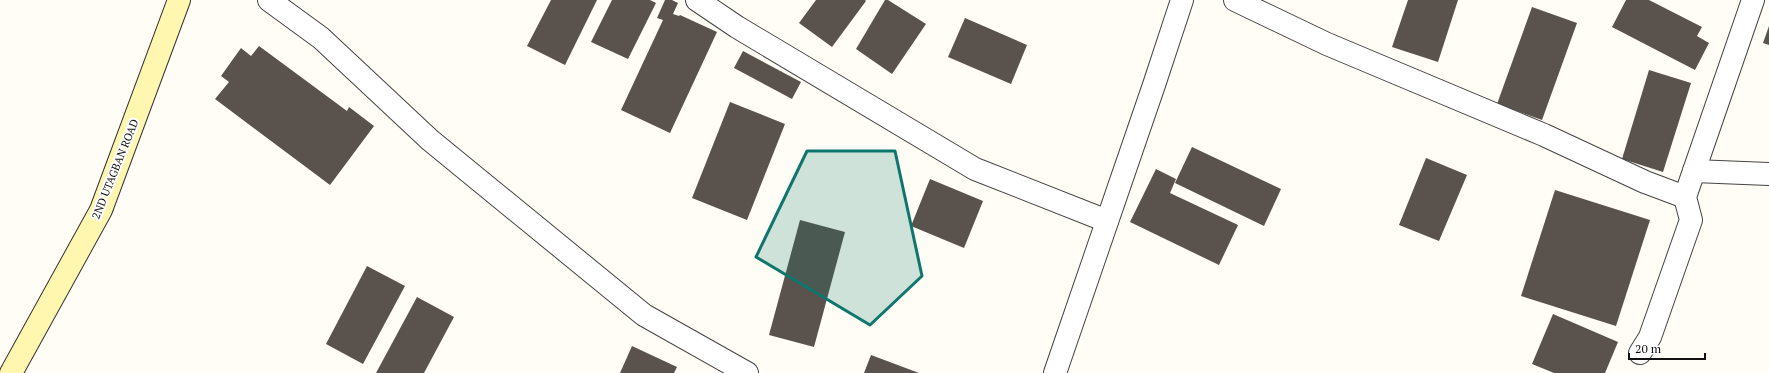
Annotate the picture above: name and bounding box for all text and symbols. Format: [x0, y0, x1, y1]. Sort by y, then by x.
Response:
street label: 2ND UTAGBAN ROAD [89, 117, 142, 221]
scale bar [1629, 335, 1705, 361]
text: 20 m [1635, 341, 1662, 356]

